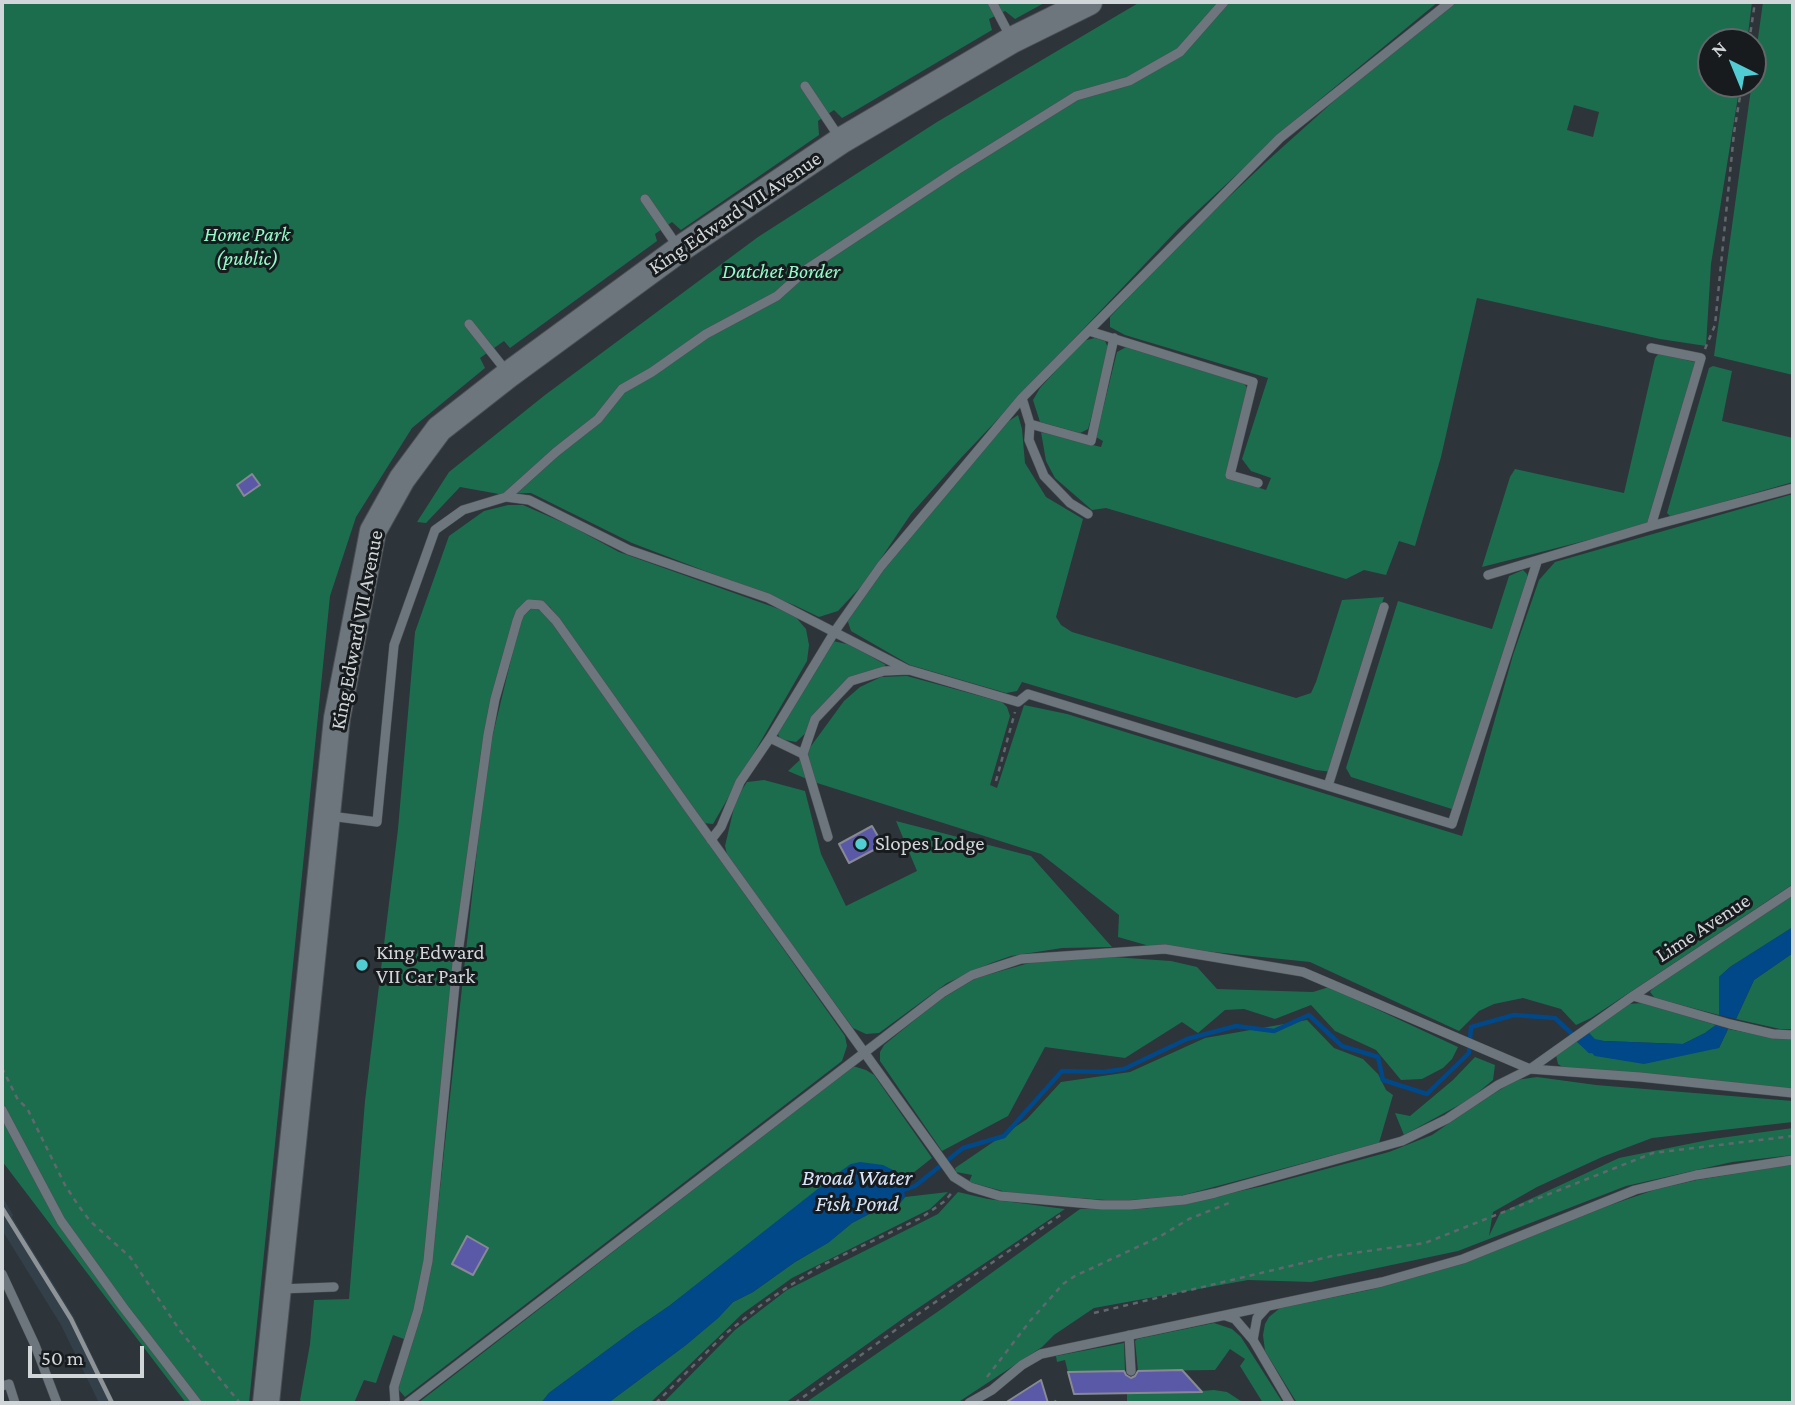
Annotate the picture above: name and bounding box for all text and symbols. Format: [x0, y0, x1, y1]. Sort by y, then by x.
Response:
north arrow [1697, 28, 1767, 98]
text: N [1707, 37, 1731, 61]
street label: King Edward VII Avenue [644, 146, 826, 280]
park label: Home Park (public) [204, 222, 290, 272]
park label: Datchet Border [722, 259, 840, 285]
street label: King Edward VII Avenue [325, 528, 389, 732]
place label: Slopes Lodge [875, 831, 984, 857]
marker: Slopes Lodge [853, 836, 869, 852]
street label: Lime Avenue [1651, 888, 1755, 968]
place label: King Edward VII Car Park [376, 940, 484, 990]
marker: King Edward VII Car Park [354, 957, 370, 973]
water label: Broad Water Fish Pond [802, 1164, 912, 1218]
scale bar [32, 1332, 147, 1376]
text: 50 m [41, 1346, 84, 1370]

